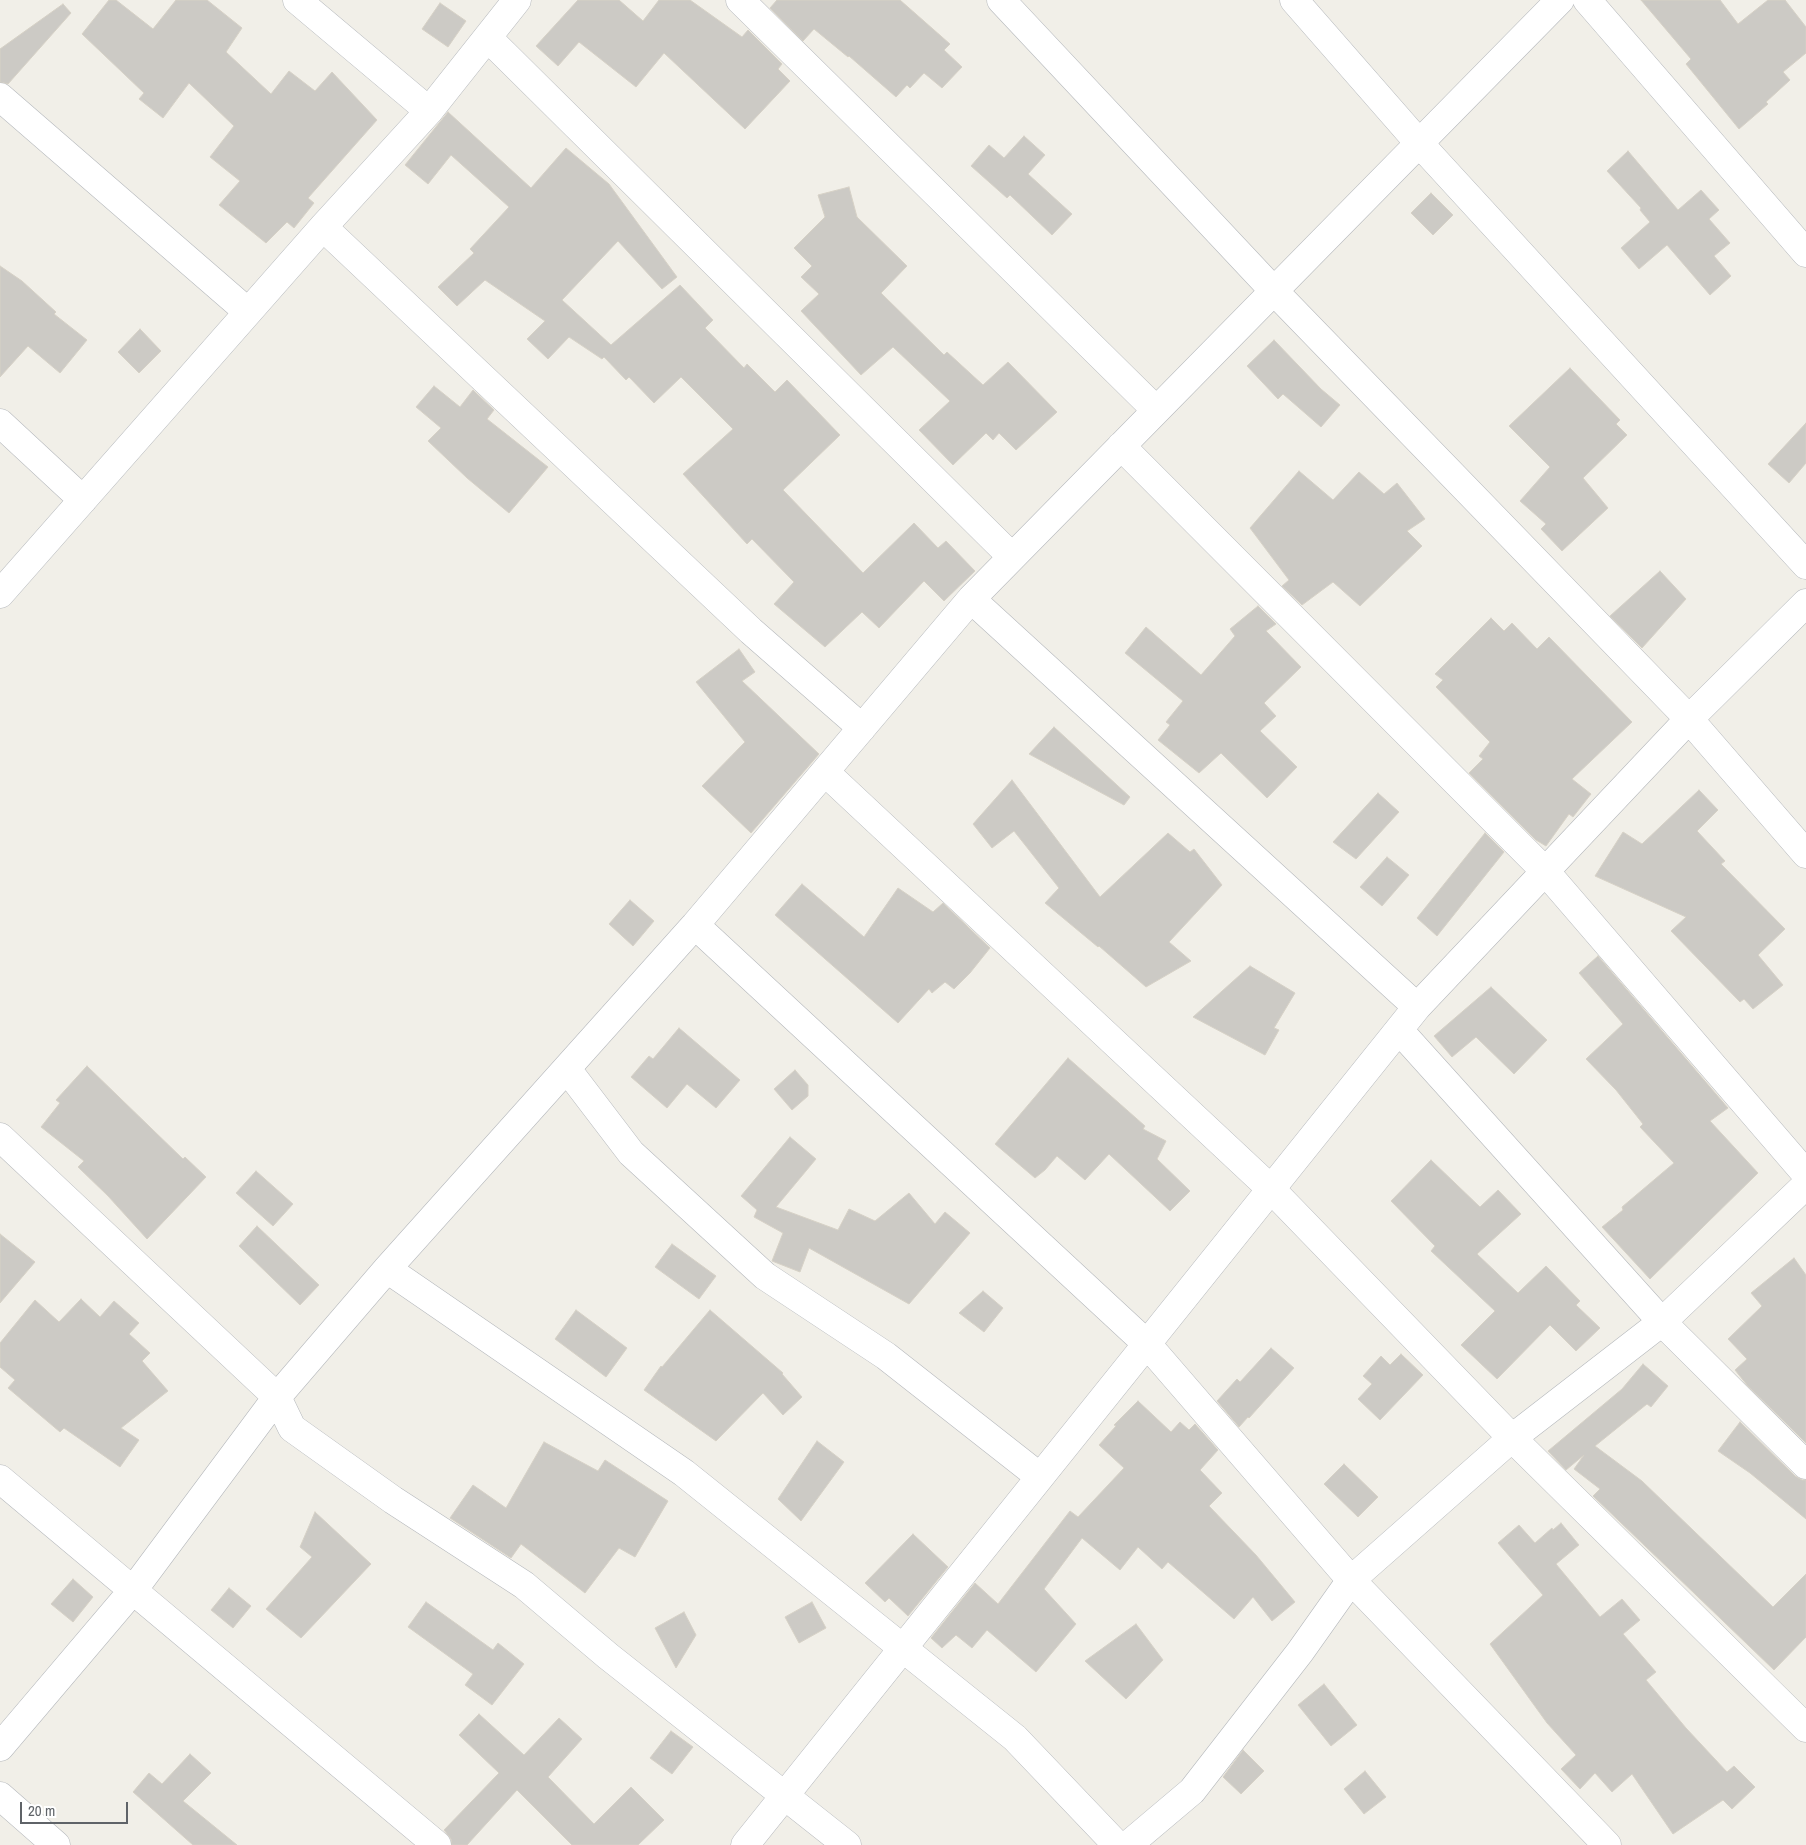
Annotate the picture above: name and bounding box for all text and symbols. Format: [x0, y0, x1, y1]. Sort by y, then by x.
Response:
scale bar [22, 1792, 130, 1824]
text: 20 m [28, 1800, 55, 1821]

